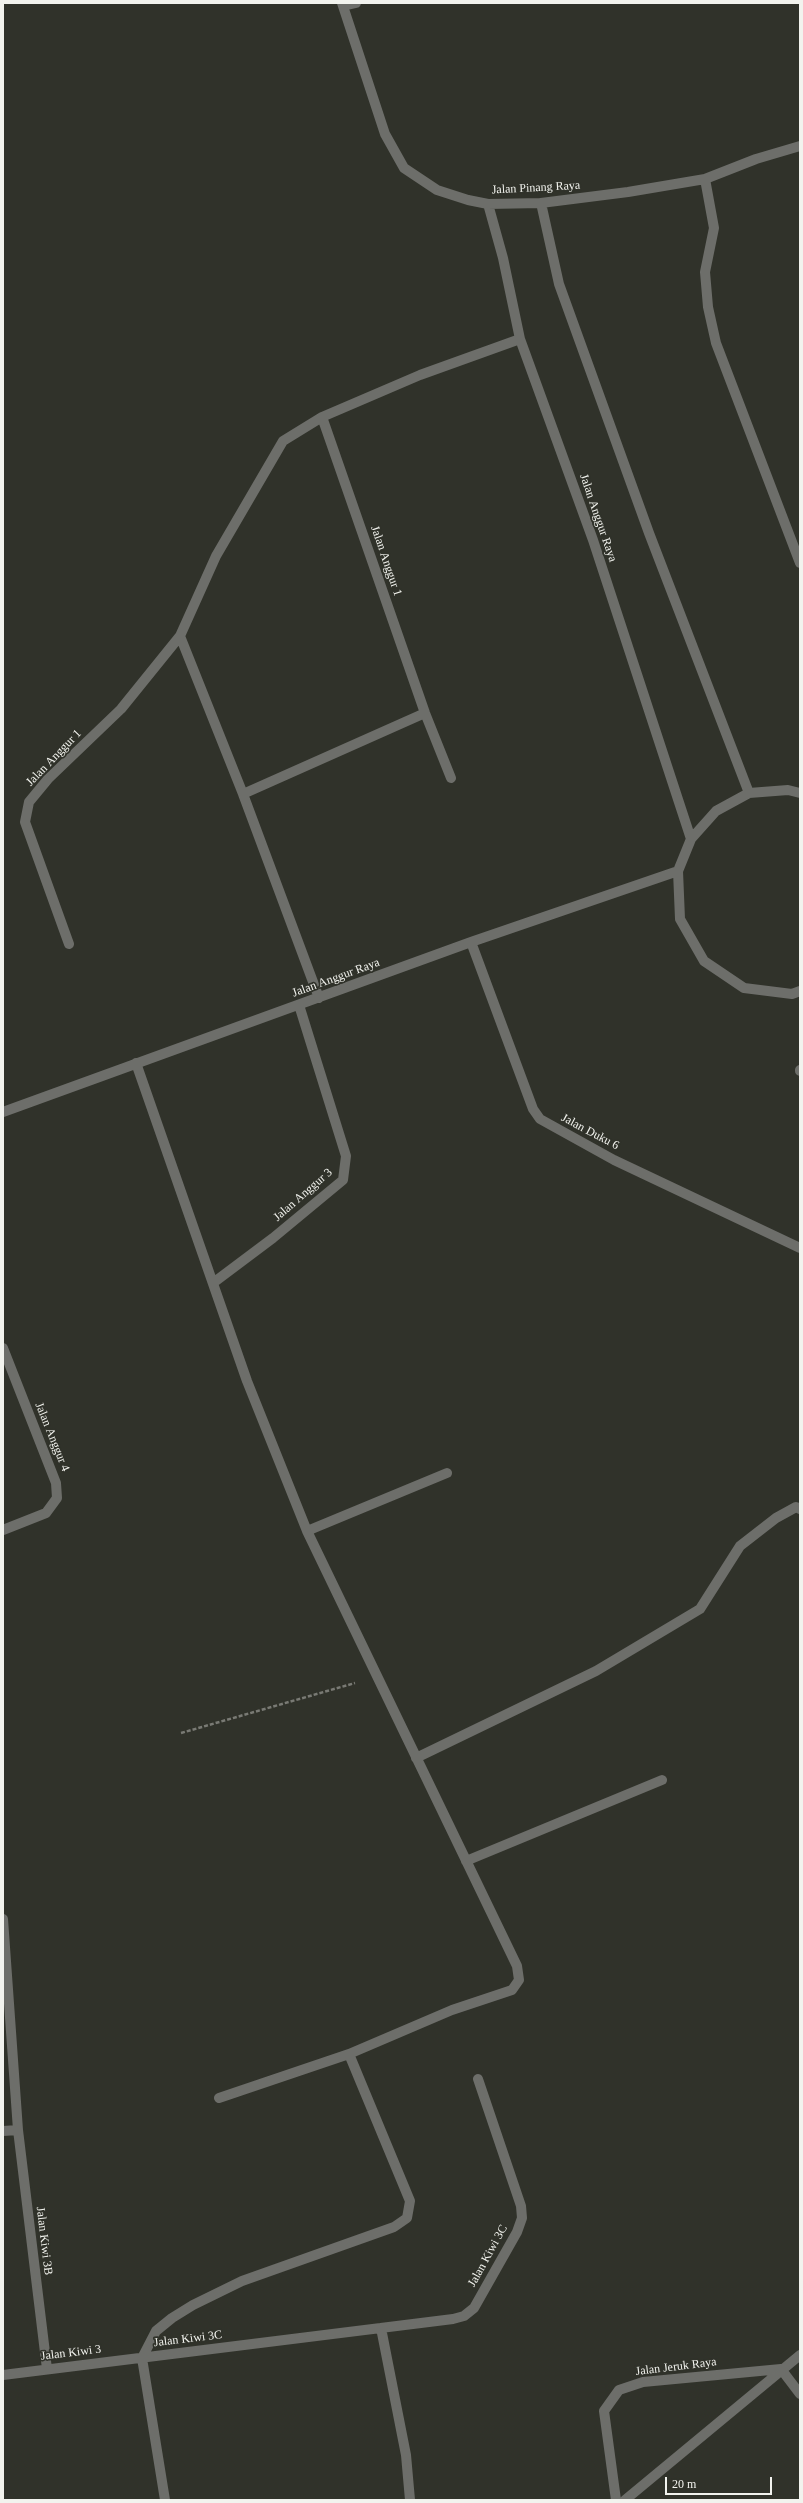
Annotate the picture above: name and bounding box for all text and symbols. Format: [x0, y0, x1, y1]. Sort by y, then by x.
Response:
street label: Jalan Pinang Raya [491, 178, 581, 198]
street label: Jalan Anggur Raya [576, 472, 620, 564]
street label: Jalan Anggur 1 [367, 524, 405, 598]
street label: Jalan Anggur 1 [23, 727, 85, 789]
street label: Jalan Anggur Raya [290, 956, 382, 1000]
street label: Jalan Duku 6 [559, 1111, 621, 1153]
street label: Jalan Anggur 3 [271, 1166, 335, 1224]
street label: Jalan Anggur 4 [32, 1400, 72, 1474]
street label: Jalan Kiwi 3B [33, 2206, 55, 2276]
street label: Jalan Kiwi 3C [465, 2222, 511, 2290]
street label: Jalan Kiwi 3C [153, 2328, 223, 2350]
street label: Jalan Kiwi 3 [40, 2342, 102, 2364]
street label: Jalan Jeruk Raya [635, 2355, 717, 2379]
scale bar [667, 2469, 774, 2495]
text: 20 m [672, 2477, 696, 2491]

